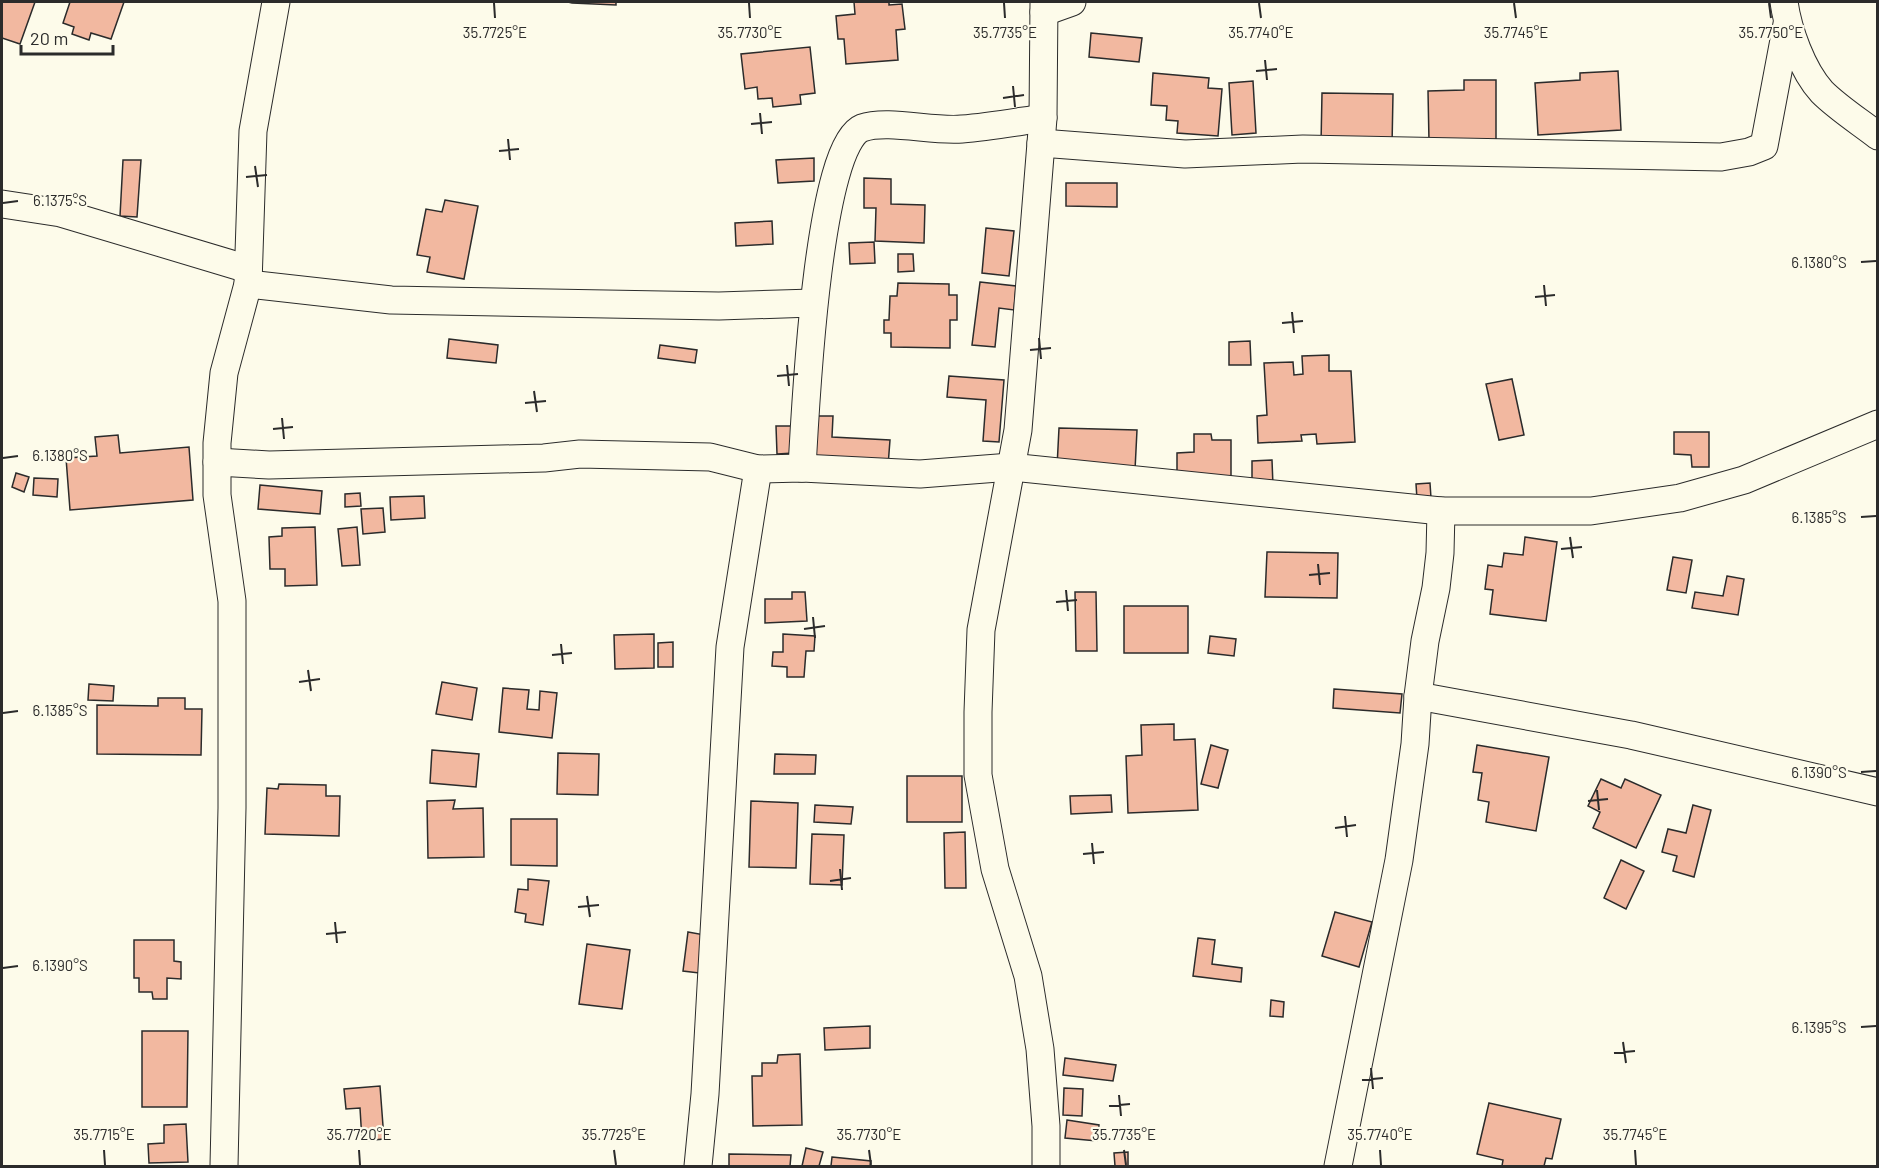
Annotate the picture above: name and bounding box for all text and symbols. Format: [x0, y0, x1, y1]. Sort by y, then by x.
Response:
scale bar [21, 18, 112, 56]
text: 35.7725°E [463, 23, 527, 41]
text: 35.7730°E [718, 23, 782, 41]
text: 35.7735°E [973, 23, 1037, 41]
text: 35.7740°E [1228, 23, 1294, 41]
text: 35.7745°E [1484, 23, 1548, 41]
text: 35.7750°E [1739, 23, 1803, 41]
text: 20 m [30, 27, 68, 49]
text: 6.1375°S [33, 191, 87, 209]
text: 6.1380°S [1791, 253, 1847, 271]
text: 6.1380°S [32, 446, 88, 464]
text: 6.1385°S [1792, 508, 1846, 526]
text: 6.1385°S [33, 701, 87, 719]
text: 6.1390°S [1791, 763, 1847, 781]
text: 6.1390°S [32, 956, 88, 974]
text: 6.1395°S [1792, 1018, 1846, 1036]
text: 35.7715°E [73, 1125, 135, 1143]
text: 35.7720°E [326, 1125, 392, 1143]
text: 35.7725°E [582, 1125, 646, 1143]
text: 35.7730°E [837, 1125, 901, 1143]
text: 35.7735°E [1092, 1125, 1156, 1143]
text: 35.7740°E [1347, 1125, 1413, 1143]
text: 35.7745°E [1603, 1125, 1667, 1143]

